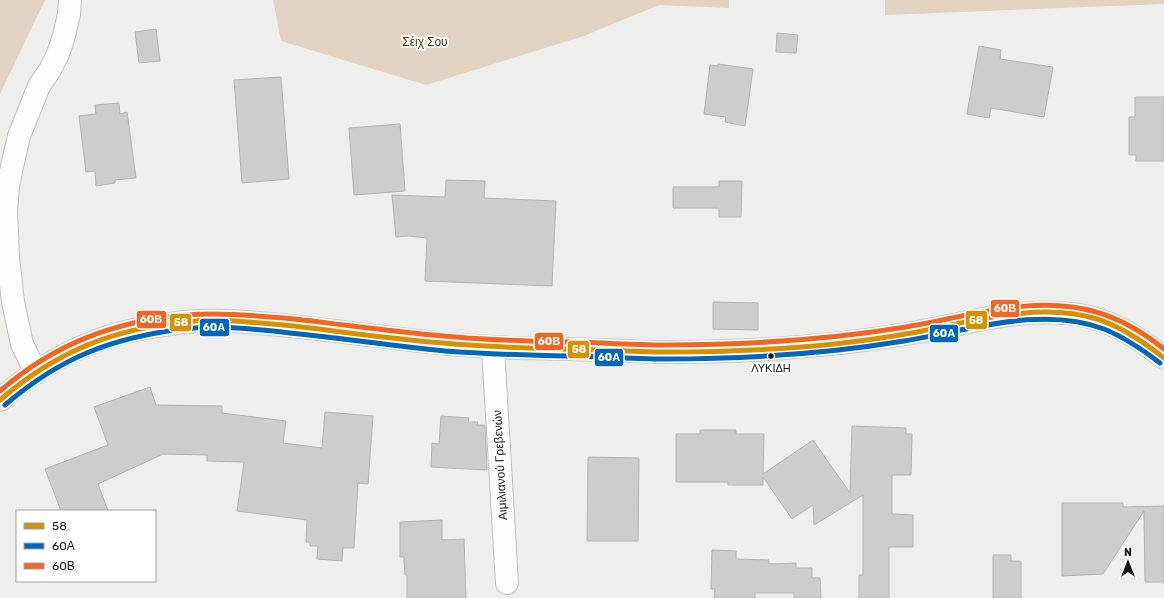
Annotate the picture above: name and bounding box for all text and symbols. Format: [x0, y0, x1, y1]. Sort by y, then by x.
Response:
park label: Σέιχ Σου [402, 35, 448, 49]
line badge: 60Β [990, 299, 1020, 318]
text: 60Β [994, 302, 1016, 315]
line badge: 60Β [136, 310, 167, 329]
line badge: 58 [965, 310, 988, 330]
text: 60Β [140, 313, 162, 326]
line badge: 58 [169, 313, 192, 332]
text: 58 [969, 314, 983, 327]
text: 58 [174, 316, 188, 329]
line badge: 60Α [199, 318, 230, 337]
text: 60Α [203, 321, 225, 334]
line badge: 60Α [929, 324, 959, 343]
text: 60Α [933, 327, 955, 340]
line badge: 60Β [534, 332, 564, 351]
text: 60Β [538, 335, 560, 348]
line badge: 58 [567, 340, 590, 359]
text: 58 [572, 343, 586, 356]
line badge: 60Α [594, 348, 624, 367]
text: 60Α [598, 351, 620, 364]
marker: ΛΥΚΙΔΗ [766, 351, 776, 361]
place label: ΛΥΚΙΔΗ [751, 362, 791, 375]
street label: Αιμιλιανού Γρεβενών [490, 409, 510, 521]
legend [16, 510, 156, 582]
text: 58 [52, 519, 67, 533]
text: 60Α [52, 539, 75, 553]
north arrow [1108, 542, 1148, 582]
text: N [1124, 546, 1132, 559]
text: 60Β [52, 559, 75, 573]

